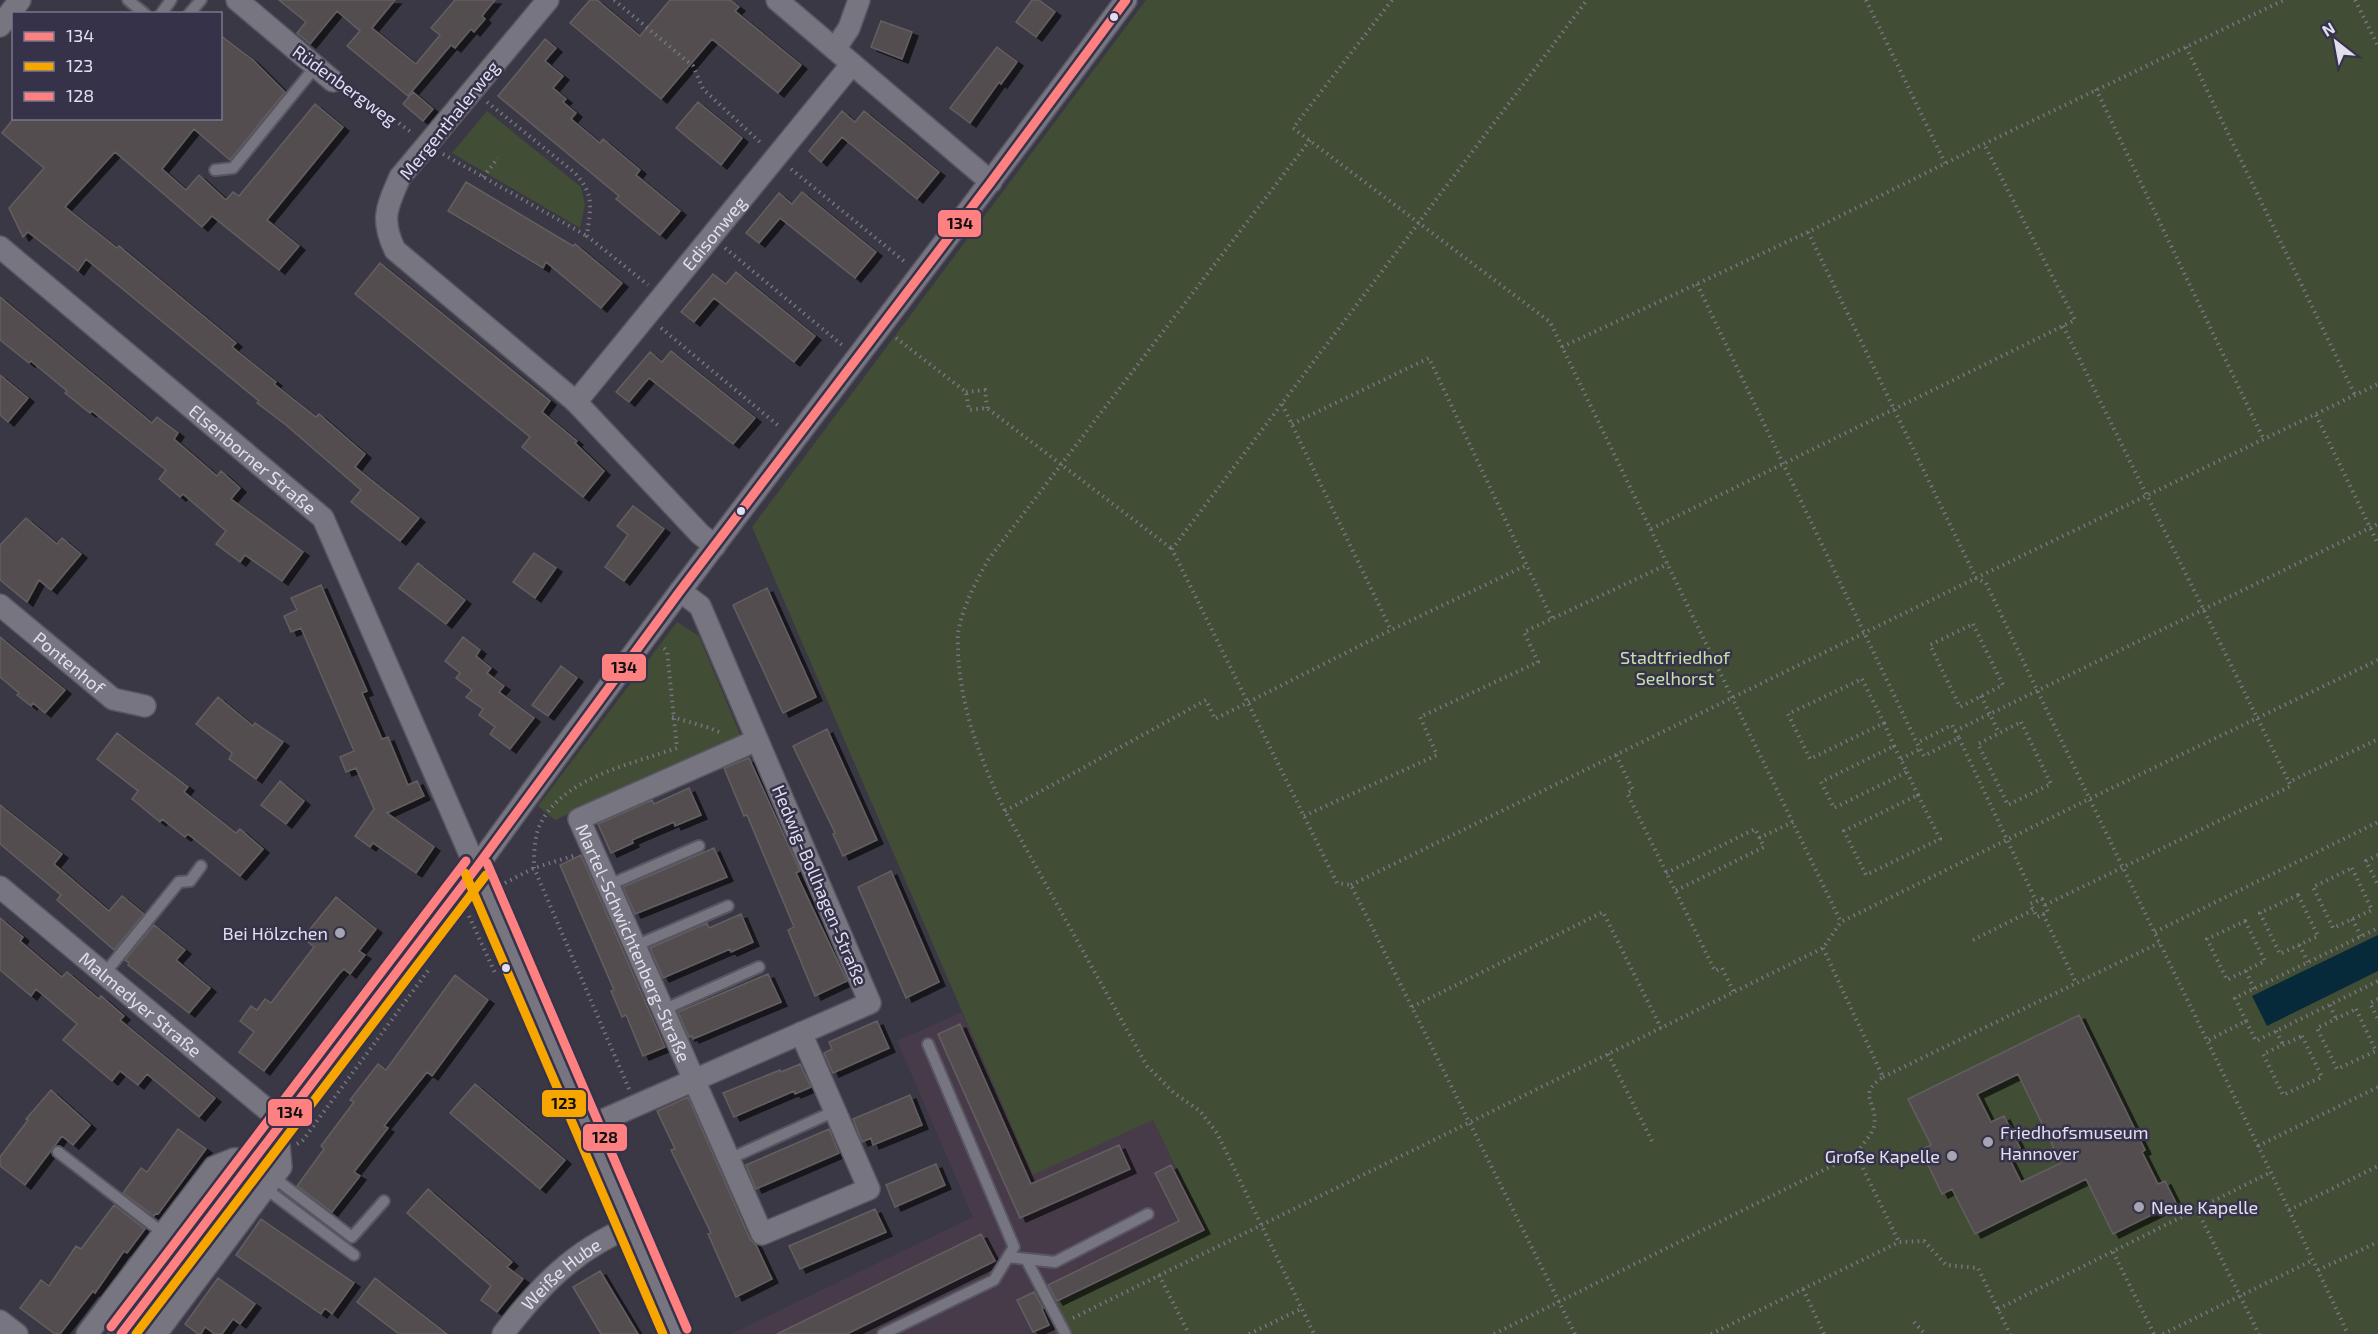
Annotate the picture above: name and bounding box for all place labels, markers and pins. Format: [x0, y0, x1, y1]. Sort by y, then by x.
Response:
unlabelled marker [1108, 11, 1120, 23]
unlabelled marker [735, 505, 747, 517]
place label: Bei Hölzchen [223, 922, 328, 944]
marker: Bei Hölzchen [333, 926, 347, 940]
unlabelled marker [500, 962, 512, 974]
place label: Friedhofsmuseum Hannover [2000, 1121, 2149, 1164]
marker: Friedhofsmuseum Hannover [1981, 1135, 1995, 1149]
place label: Große Kapelle [1825, 1145, 1940, 1167]
marker: Große Kapelle [1945, 1149, 1959, 1163]
place label: Neue Kapelle [2151, 1196, 2258, 1218]
marker: Neue Kapelle [2132, 1200, 2146, 1214]

